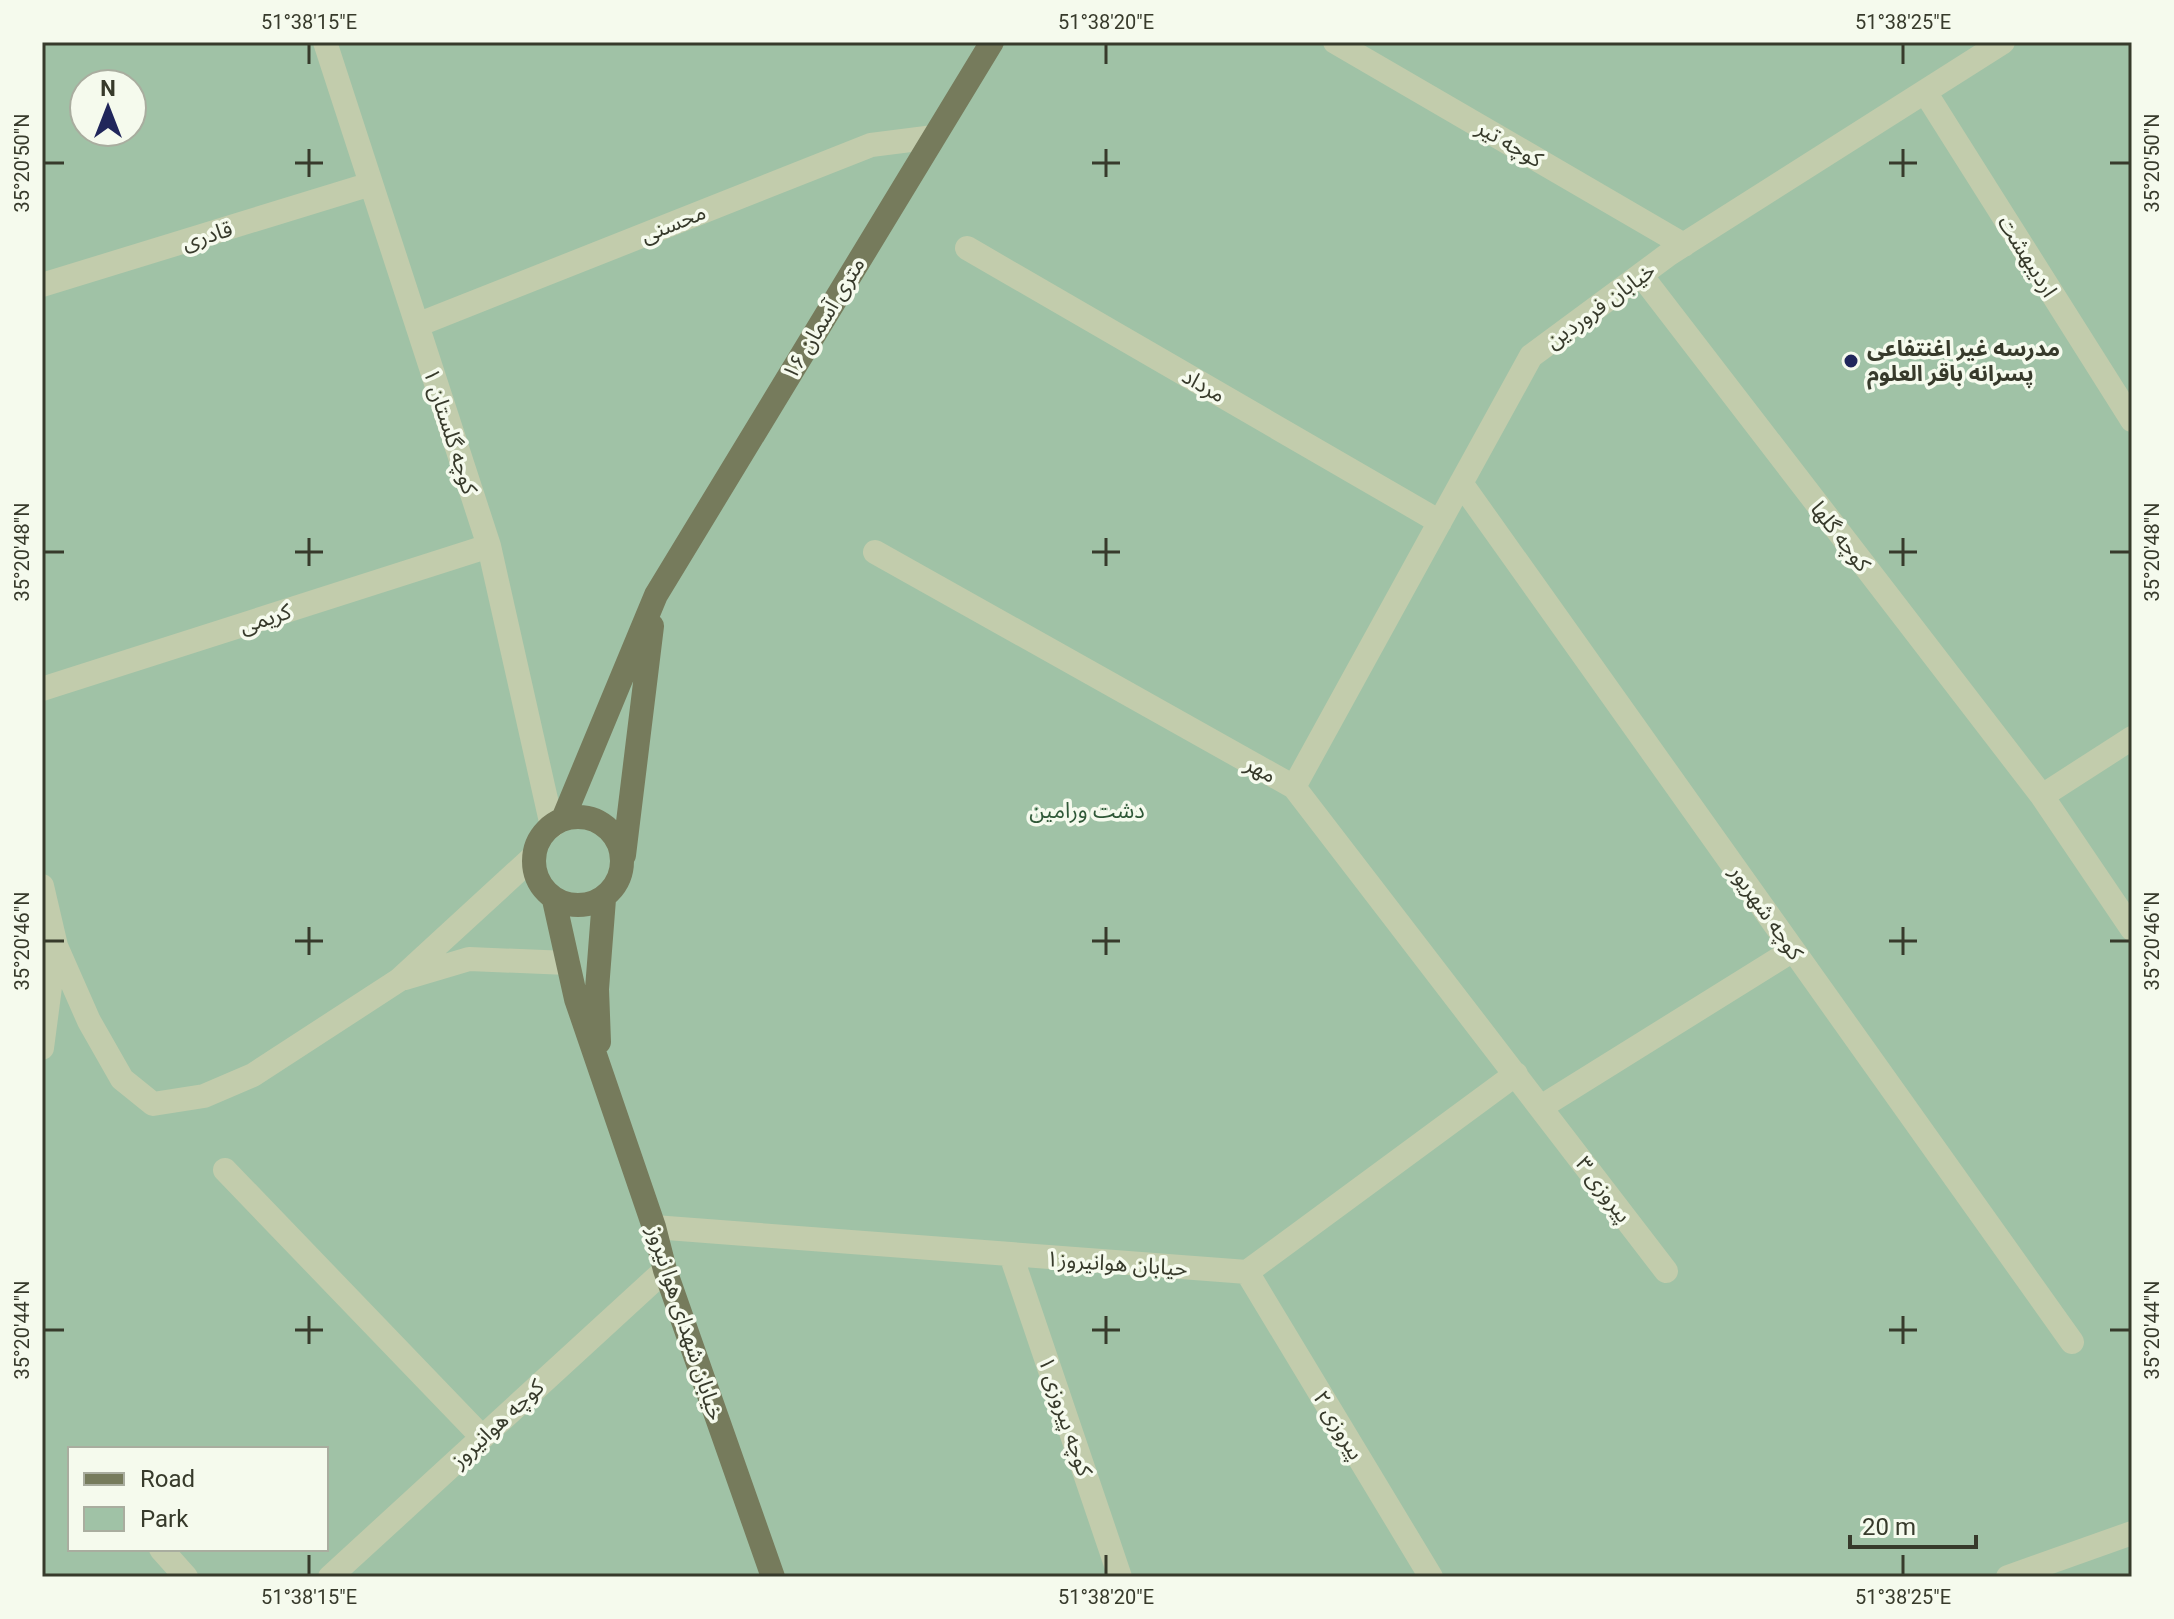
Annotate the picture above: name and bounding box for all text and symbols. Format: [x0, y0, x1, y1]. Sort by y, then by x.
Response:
text: 51°38'15"E [261, 10, 357, 34]
text: 51°38'20"E [1058, 10, 1154, 34]
text: 51°38'25"E [1855, 10, 1951, 34]
north arrow [68, 68, 148, 148]
text: N [100, 76, 116, 101]
text: 35°20'50"N [10, 113, 34, 213]
text: 35°20'50"N [2140, 113, 2164, 213]
street label: کوچه تیر [1470, 114, 1548, 175]
street label: محسنی [637, 199, 709, 248]
street label: اردیبهشت [1992, 211, 2062, 302]
street label: قادری [179, 216, 236, 256]
street label: ۱۶ متری آسمان [777, 253, 870, 384]
street label: خیابان فروردین [1541, 257, 1661, 354]
place label: مدرسه غیر اغنتفاعی پسرانه باقر العلوم [1867, 336, 2060, 390]
marker: مدرسه غیر اغنتفاعی پسرانه باقر العلوم [1842, 352, 1860, 370]
street label: مرداد [1178, 363, 1230, 408]
street label: کوچه گلستان ۱ [416, 365, 483, 499]
street label: کوچه گلها [1804, 496, 1876, 578]
text: 35°20'48"N [10, 502, 34, 602]
text: 35°20'48"N [2140, 502, 2164, 602]
street label: کریمی [236, 598, 295, 638]
street label: مهر [1240, 750, 1281, 788]
park label: دشت ورامین [1029, 798, 1145, 824]
street label: کوچه شهریور [1723, 859, 1809, 966]
text: 35°20'46"N [10, 891, 34, 991]
text: 35°20'46"N [2140, 891, 2164, 991]
street label: پیروزی ۳ [1569, 1151, 1637, 1229]
street label: خیابان شهدای هوا نیروز [641, 1222, 729, 1424]
street label: حیابان هوانیروز۱ [1045, 1246, 1189, 1282]
text: 35°20'44"N [10, 1280, 34, 1380]
text: 35°20'44"N [2140, 1280, 2164, 1380]
street label: کوچه پیروزی ۱ [1031, 1353, 1098, 1481]
street label: کوچه هوانیروز [445, 1374, 551, 1475]
street label: پیروزی ۲ [1306, 1386, 1369, 1465]
legend [68, 1447, 328, 1551]
text: Road [140, 1465, 195, 1493]
scale bar [1850, 1499, 1976, 1549]
text: Park [140, 1505, 189, 1533]
text: 20 m [1862, 1513, 1916, 1541]
text: 51°38'15"E [261, 1585, 357, 1609]
text: 51°38'20"E [1058, 1585, 1154, 1609]
text: 51°38'25"E [1855, 1585, 1951, 1609]

